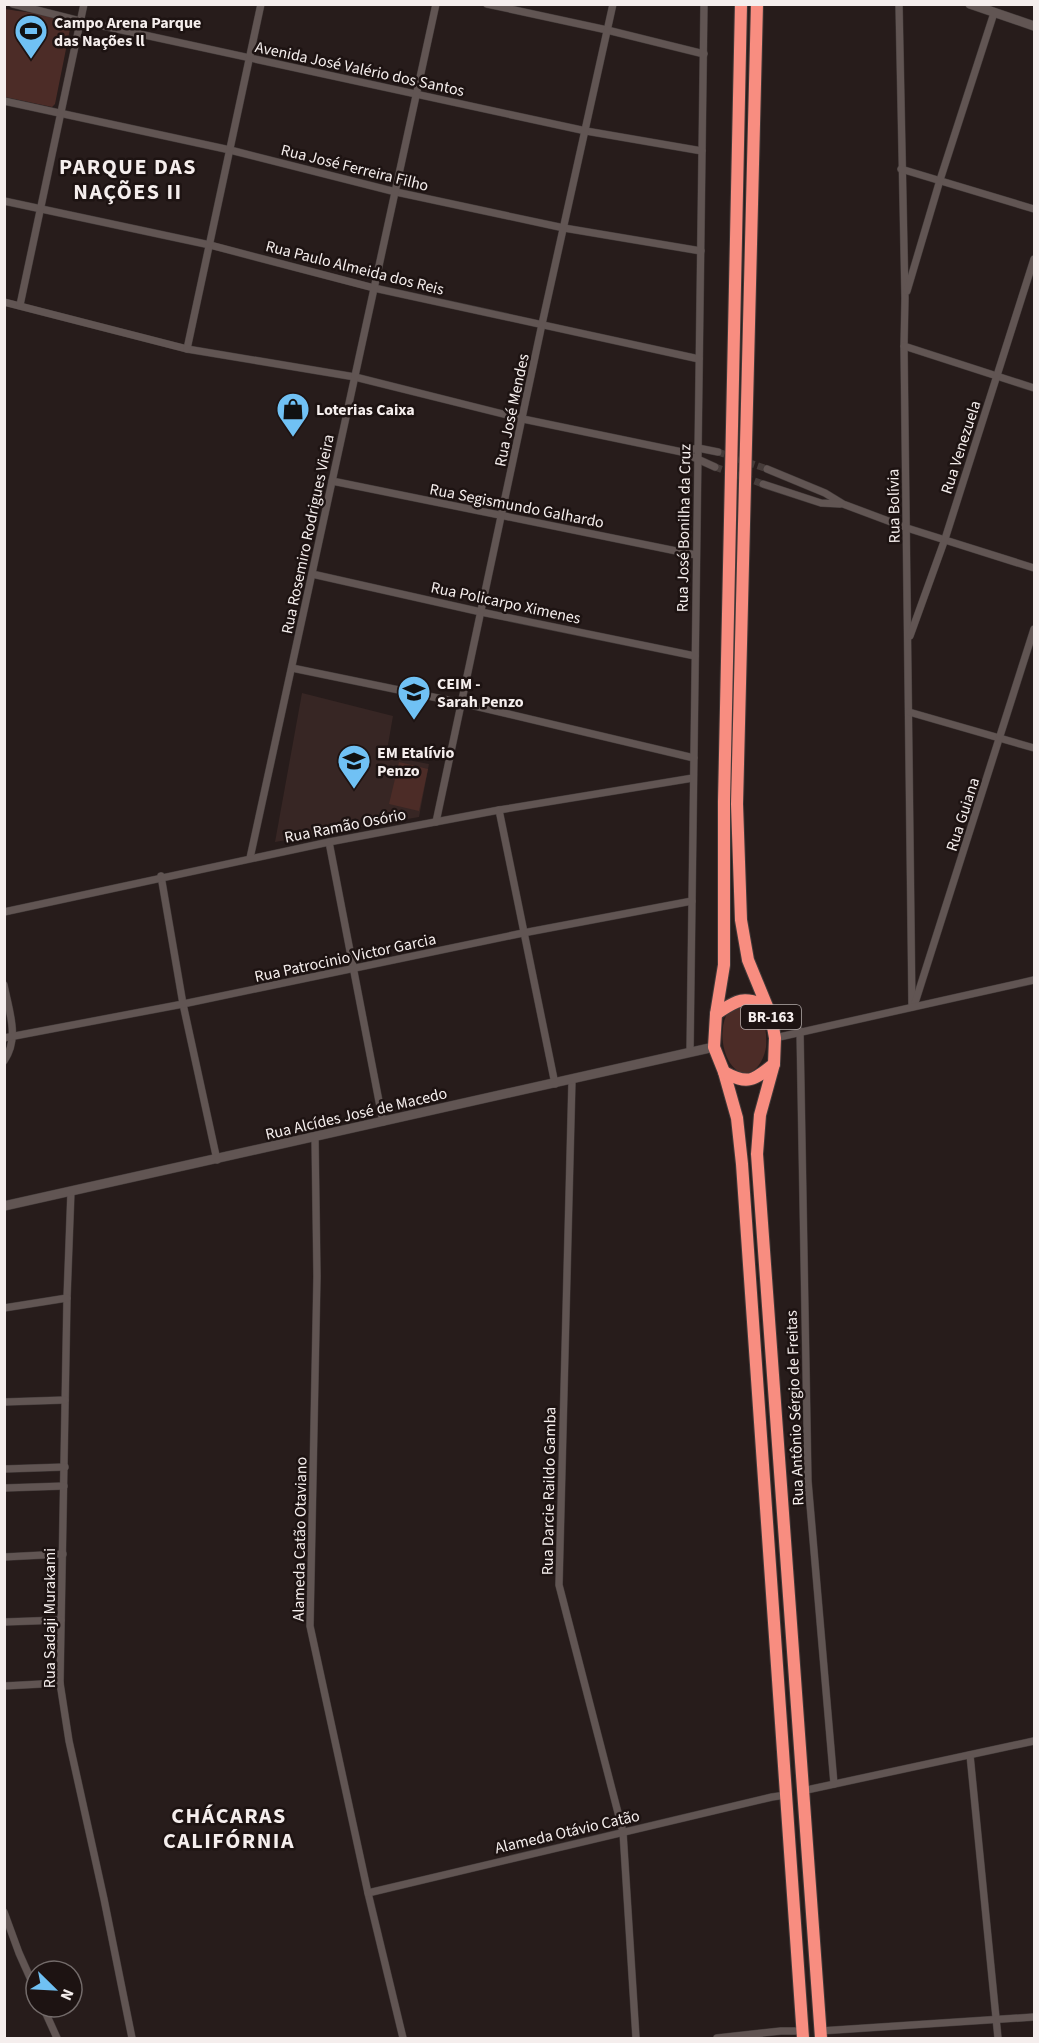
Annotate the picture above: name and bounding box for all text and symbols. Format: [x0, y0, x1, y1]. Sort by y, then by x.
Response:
place label: Campo Arena Parque das Nações ll [54, 12, 201, 52]
sports icon: Campo Arena Parque das Nações ll [13, 13, 49, 60]
street label: Avenida José Valério dos Santos [253, 36, 467, 102]
street label: Rua José Ferreira Filho [279, 139, 431, 197]
district label: PARQUE DAS NAÇÕES II [59, 151, 197, 208]
street label: Rua Paulo Almeida dos Reis [263, 235, 447, 301]
street label: Rua José Mendes [489, 351, 535, 469]
shop icon: Loterias Caixa [275, 391, 311, 438]
street label: Rua Venezuela [935, 398, 986, 497]
place label: Loterias Caixa [316, 399, 415, 421]
street label: Rua Rosemiro Rodrigues Vieira [276, 432, 340, 636]
street label: Rua José Bonilha da Cruz [672, 443, 696, 612]
street label: Rua Bolívia [882, 468, 906, 543]
street label: Rua Segismundo Galhardo [428, 478, 606, 534]
street label: Rua Policarpo Ximenes [429, 576, 583, 630]
place label: CEIM - Sarah Penzo [437, 673, 524, 713]
school or university icon: CEIM - Sarah Penzo [396, 674, 432, 721]
place label: EM Etalívio Penzo [377, 742, 454, 782]
school or university icon: EM Etalívio Penzo [336, 743, 372, 790]
street label: Rua Guiana [941, 775, 985, 854]
street label: Rua Ramão Osório [282, 803, 408, 849]
street label: Rua Patrocinio Victor Garcia [252, 928, 438, 988]
road number: BR-163 [741, 1005, 801, 1029]
street label: Rua Alcídes José de Macedo [263, 1082, 449, 1146]
street label: Rua Antônio Sérgio de Freitas [781, 1310, 809, 1506]
street label: Rua Darcie Raildo Gamba [537, 1407, 561, 1575]
street label: Alameda Catão Otaviano [288, 1456, 312, 1622]
street label: Rua Sadaji Murakami [39, 1548, 61, 1688]
district label: CHÁCARAS CALIFÓRNIA [163, 1800, 295, 1857]
street label: Alameda Otávio Catão [493, 1805, 642, 1859]
north arrow [24, 1959, 84, 2019]
text: N [55, 1985, 79, 2004]

